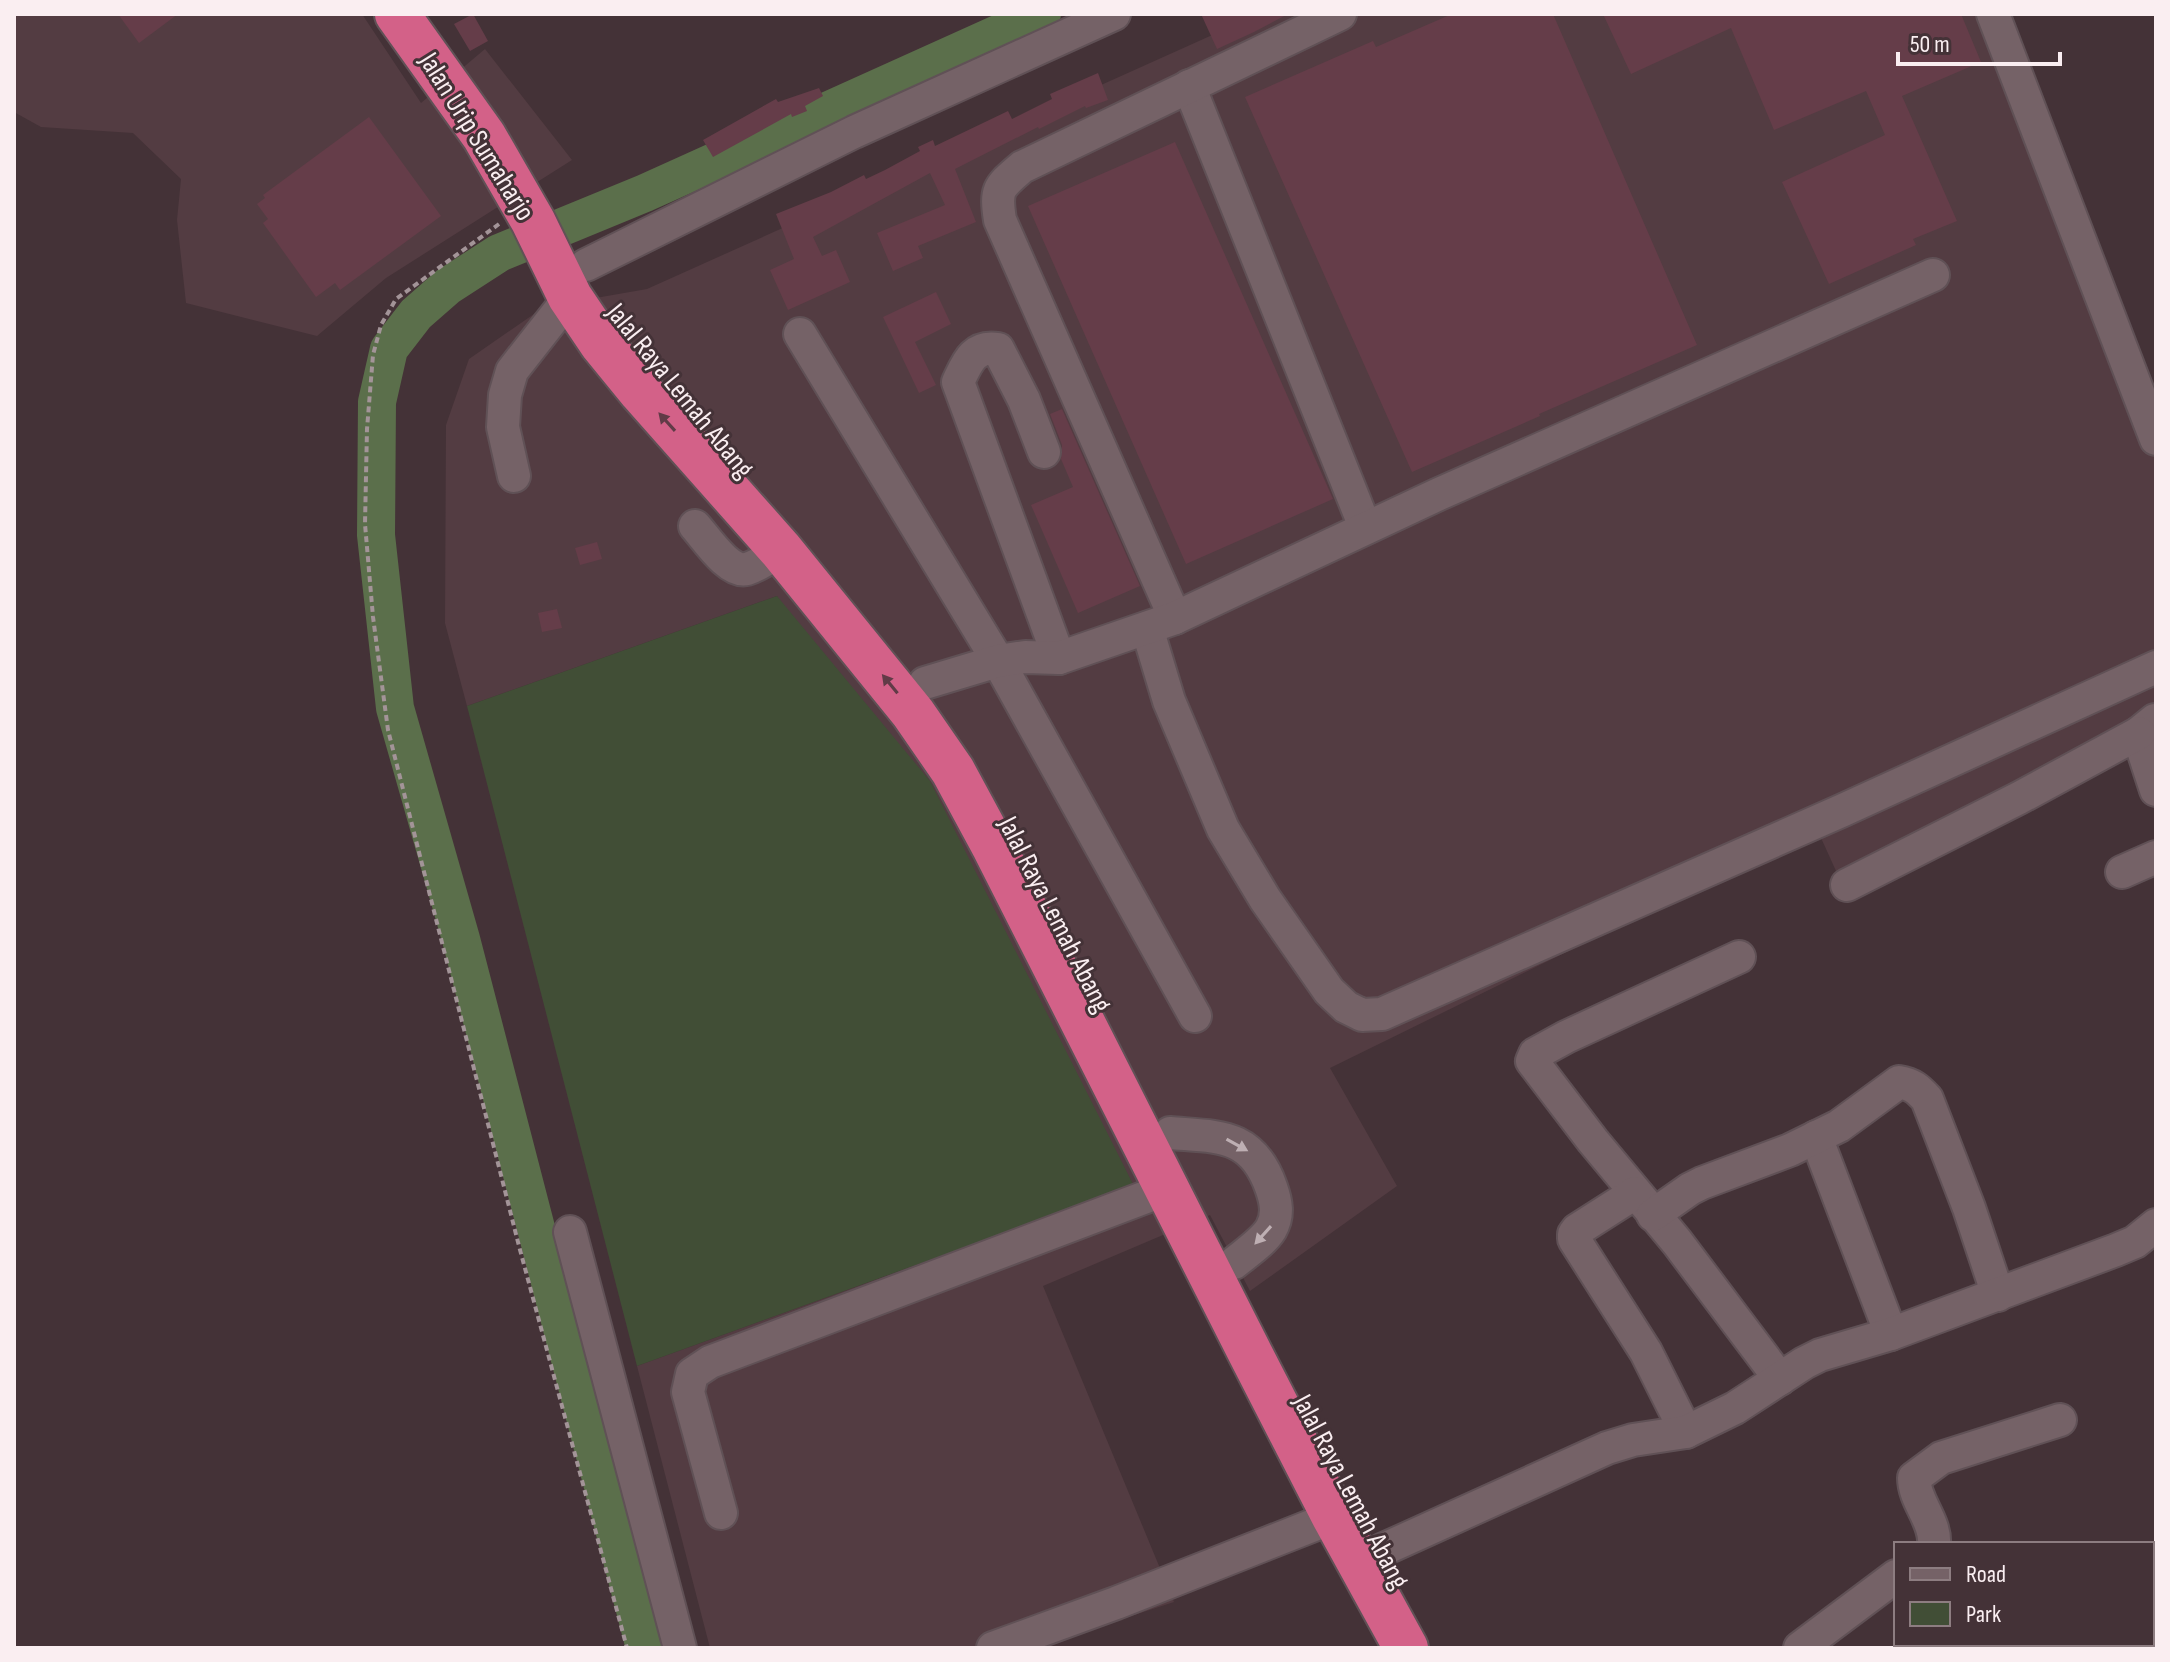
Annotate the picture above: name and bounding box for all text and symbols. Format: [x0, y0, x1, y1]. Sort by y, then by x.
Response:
scale bar [1898, 16, 2060, 66]
text: 50 m [1910, 30, 1950, 59]
street label: Jalan Urip Sumaharjo [411, 46, 542, 227]
street label: Jalal Raya Lemah Abang [599, 296, 760, 485]
one-way arrow [659, 412, 676, 432]
one-way arrow [882, 674, 898, 694]
street label: Jalal Raya Lemah Abang [991, 810, 1118, 1018]
one-way arrow [1226, 1137, 1248, 1151]
one-way arrow [1255, 1225, 1273, 1244]
street label: Jalal Raya Lemah Abang [1285, 1388, 1416, 1595]
legend [1894, 1542, 2154, 1646]
text: Road [1966, 1560, 2006, 1589]
text: Park [1966, 1600, 2001, 1629]

